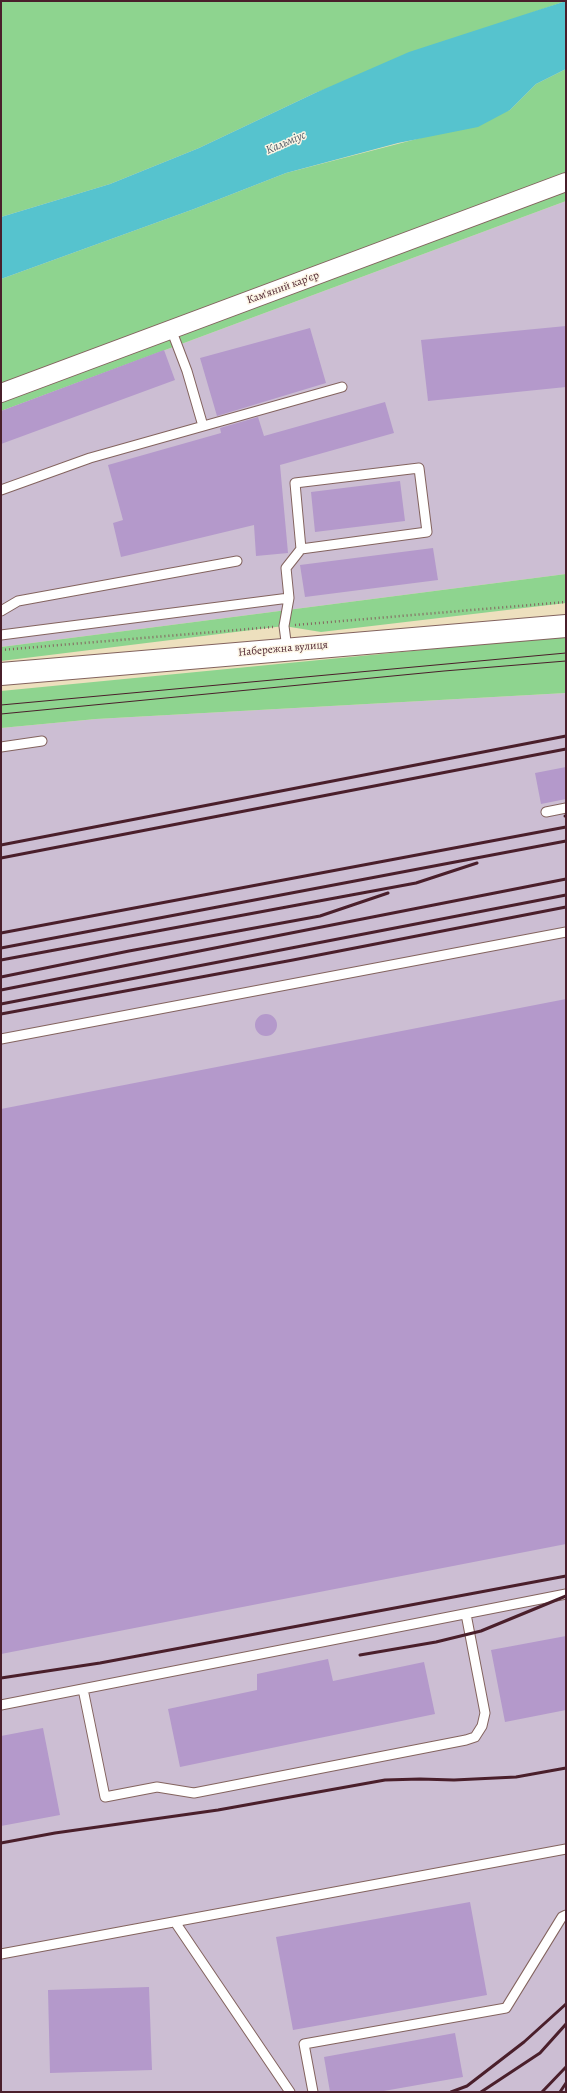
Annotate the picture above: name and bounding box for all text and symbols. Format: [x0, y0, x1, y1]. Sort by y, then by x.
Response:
water label: Кальміус [264, 128, 308, 158]
street label: Кам'яний кар'єр [245, 269, 321, 307]
street label: Набережна вулиця [238, 639, 328, 659]

